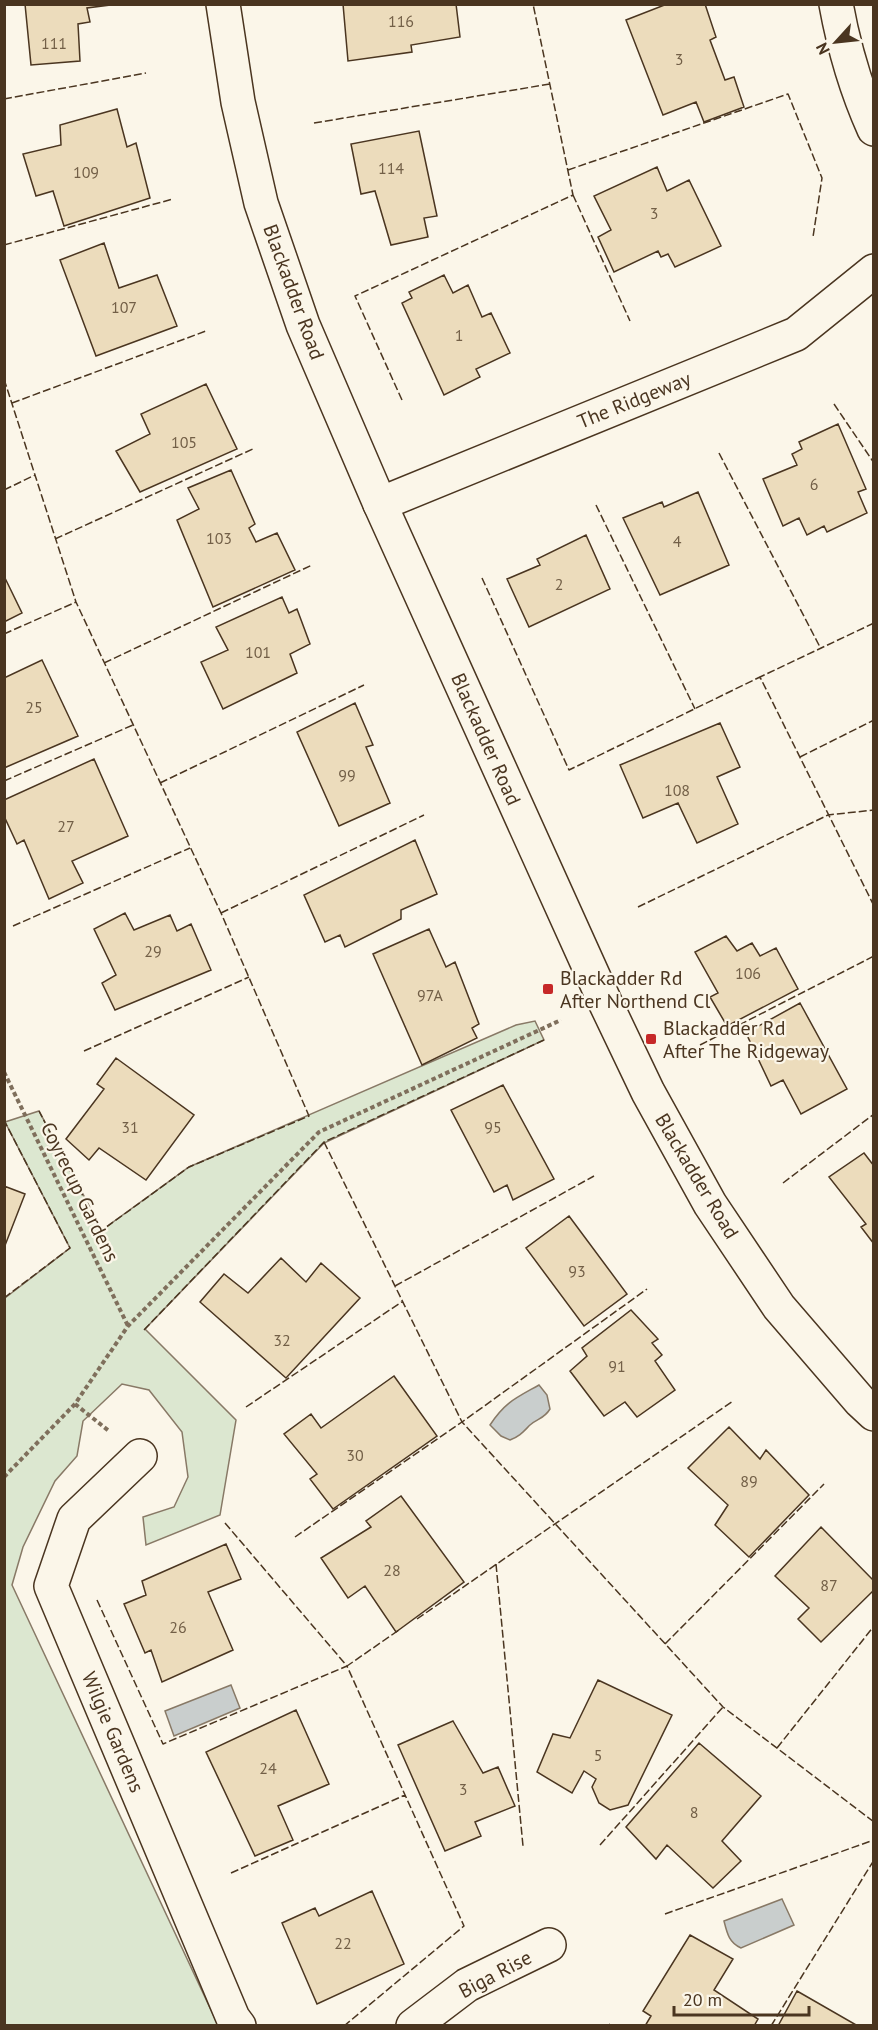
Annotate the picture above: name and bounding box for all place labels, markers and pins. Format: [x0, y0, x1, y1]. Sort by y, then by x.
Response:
place label: Blackadder Rd After Northend Cl [560, 965, 711, 1014]
marker: Blackadder Rd After Northend Cl [541, 982, 555, 996]
place label: Blackadder Rd After The Ridgeway [663, 1015, 830, 1064]
marker: Blackadder Rd After The Ridgeway [644, 1032, 658, 1046]

